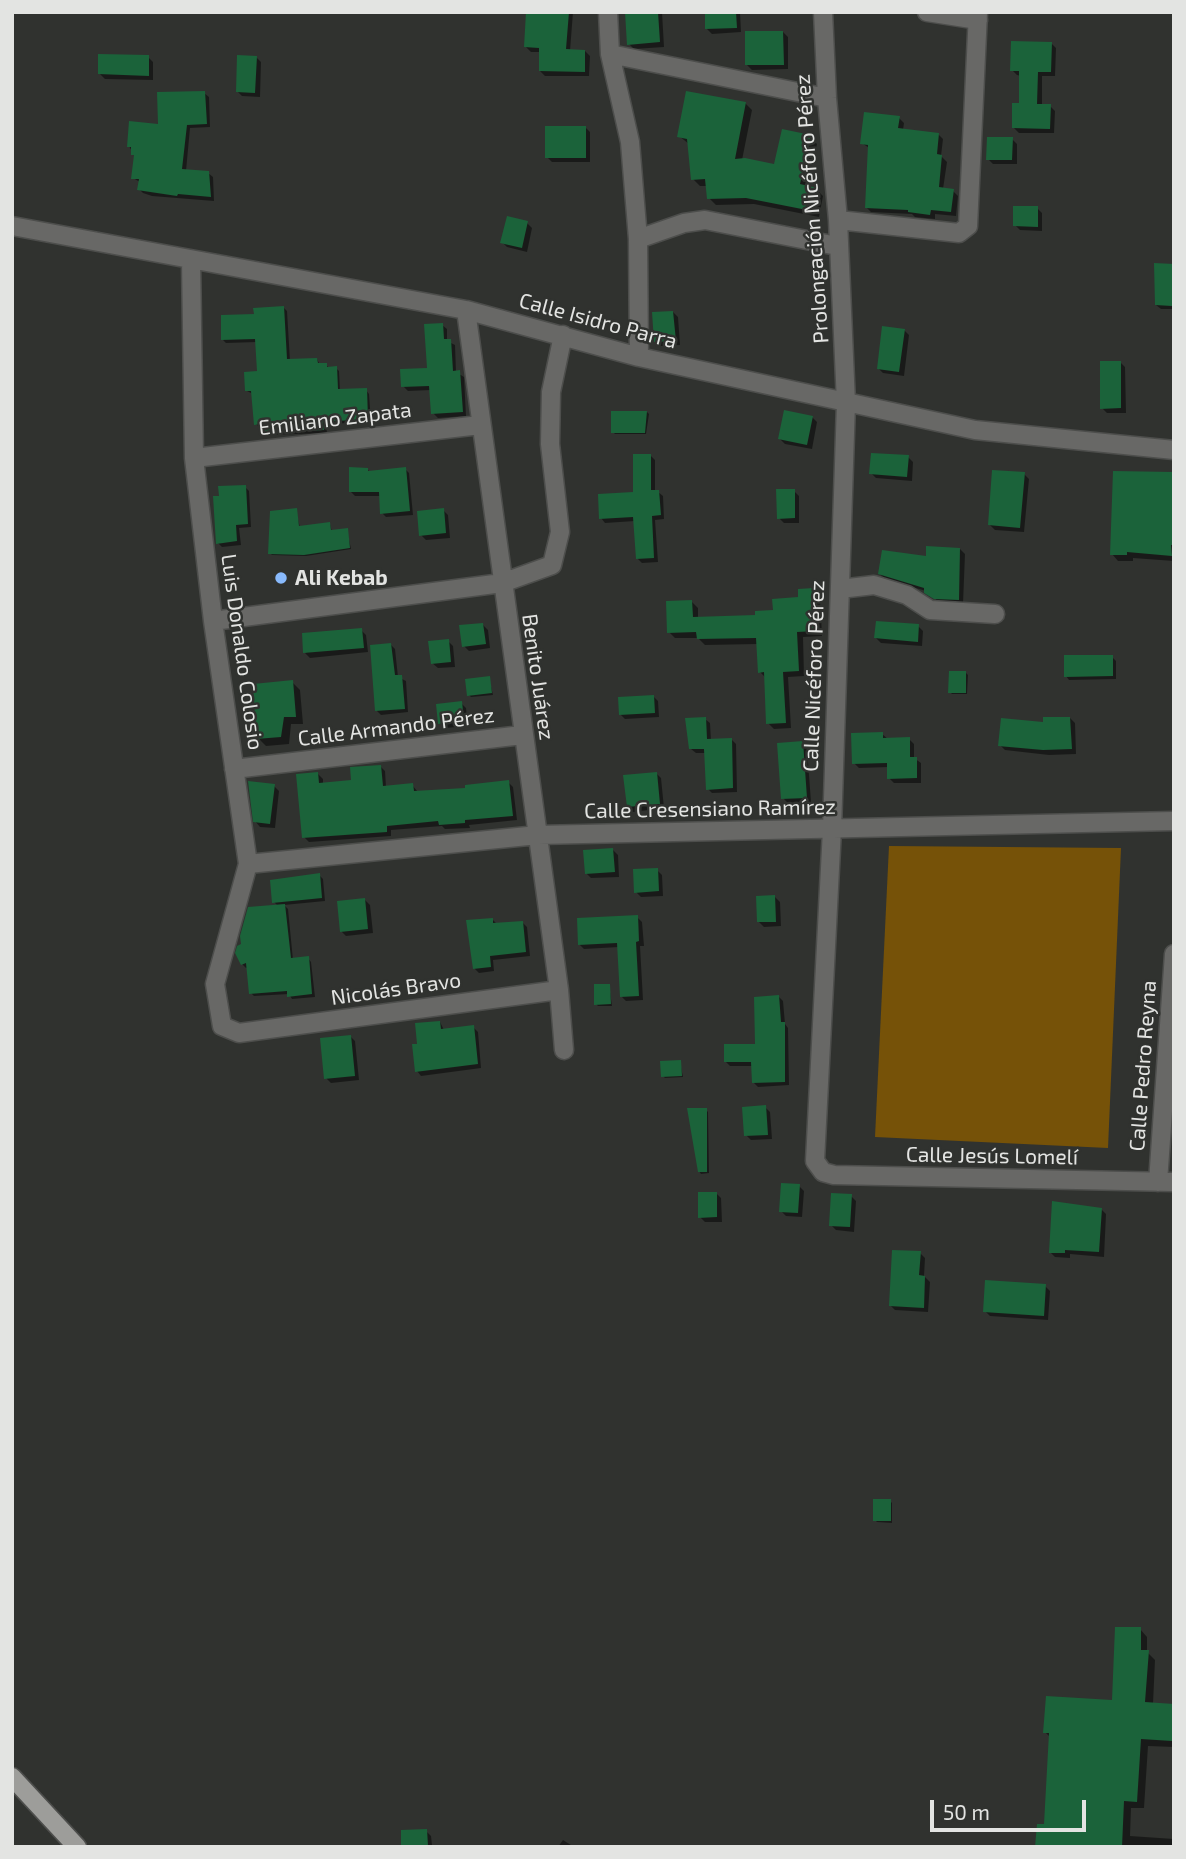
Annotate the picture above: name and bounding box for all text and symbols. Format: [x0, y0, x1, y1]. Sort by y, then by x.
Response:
street label: Prolongación Nicéforo Pérez [790, 74, 834, 344]
street label: Calle Isidro Parra [516, 288, 680, 354]
street label: Emiliano Zapata [257, 397, 413, 441]
street label: Luis Donaldo Colosio [216, 552, 268, 752]
place label: Ali Kebab [295, 565, 388, 591]
marker: Ali Kebab [273, 570, 289, 586]
street label: Calle Nicéforo Pérez [798, 580, 830, 772]
street label: Benito Juárez [517, 612, 559, 742]
street label: Calle Armando Pérez [296, 702, 496, 752]
street label: Calle Cresensiano Ramírez [584, 794, 836, 824]
street label: Nicolás Bravo [329, 967, 463, 1011]
street label: Calle Pedro Reyna [1124, 980, 1162, 1152]
street label: Calle Jesús Lomelí [906, 1142, 1078, 1170]
scale bar [934, 1786, 1090, 1830]
text: 50 m [943, 1799, 990, 1824]

